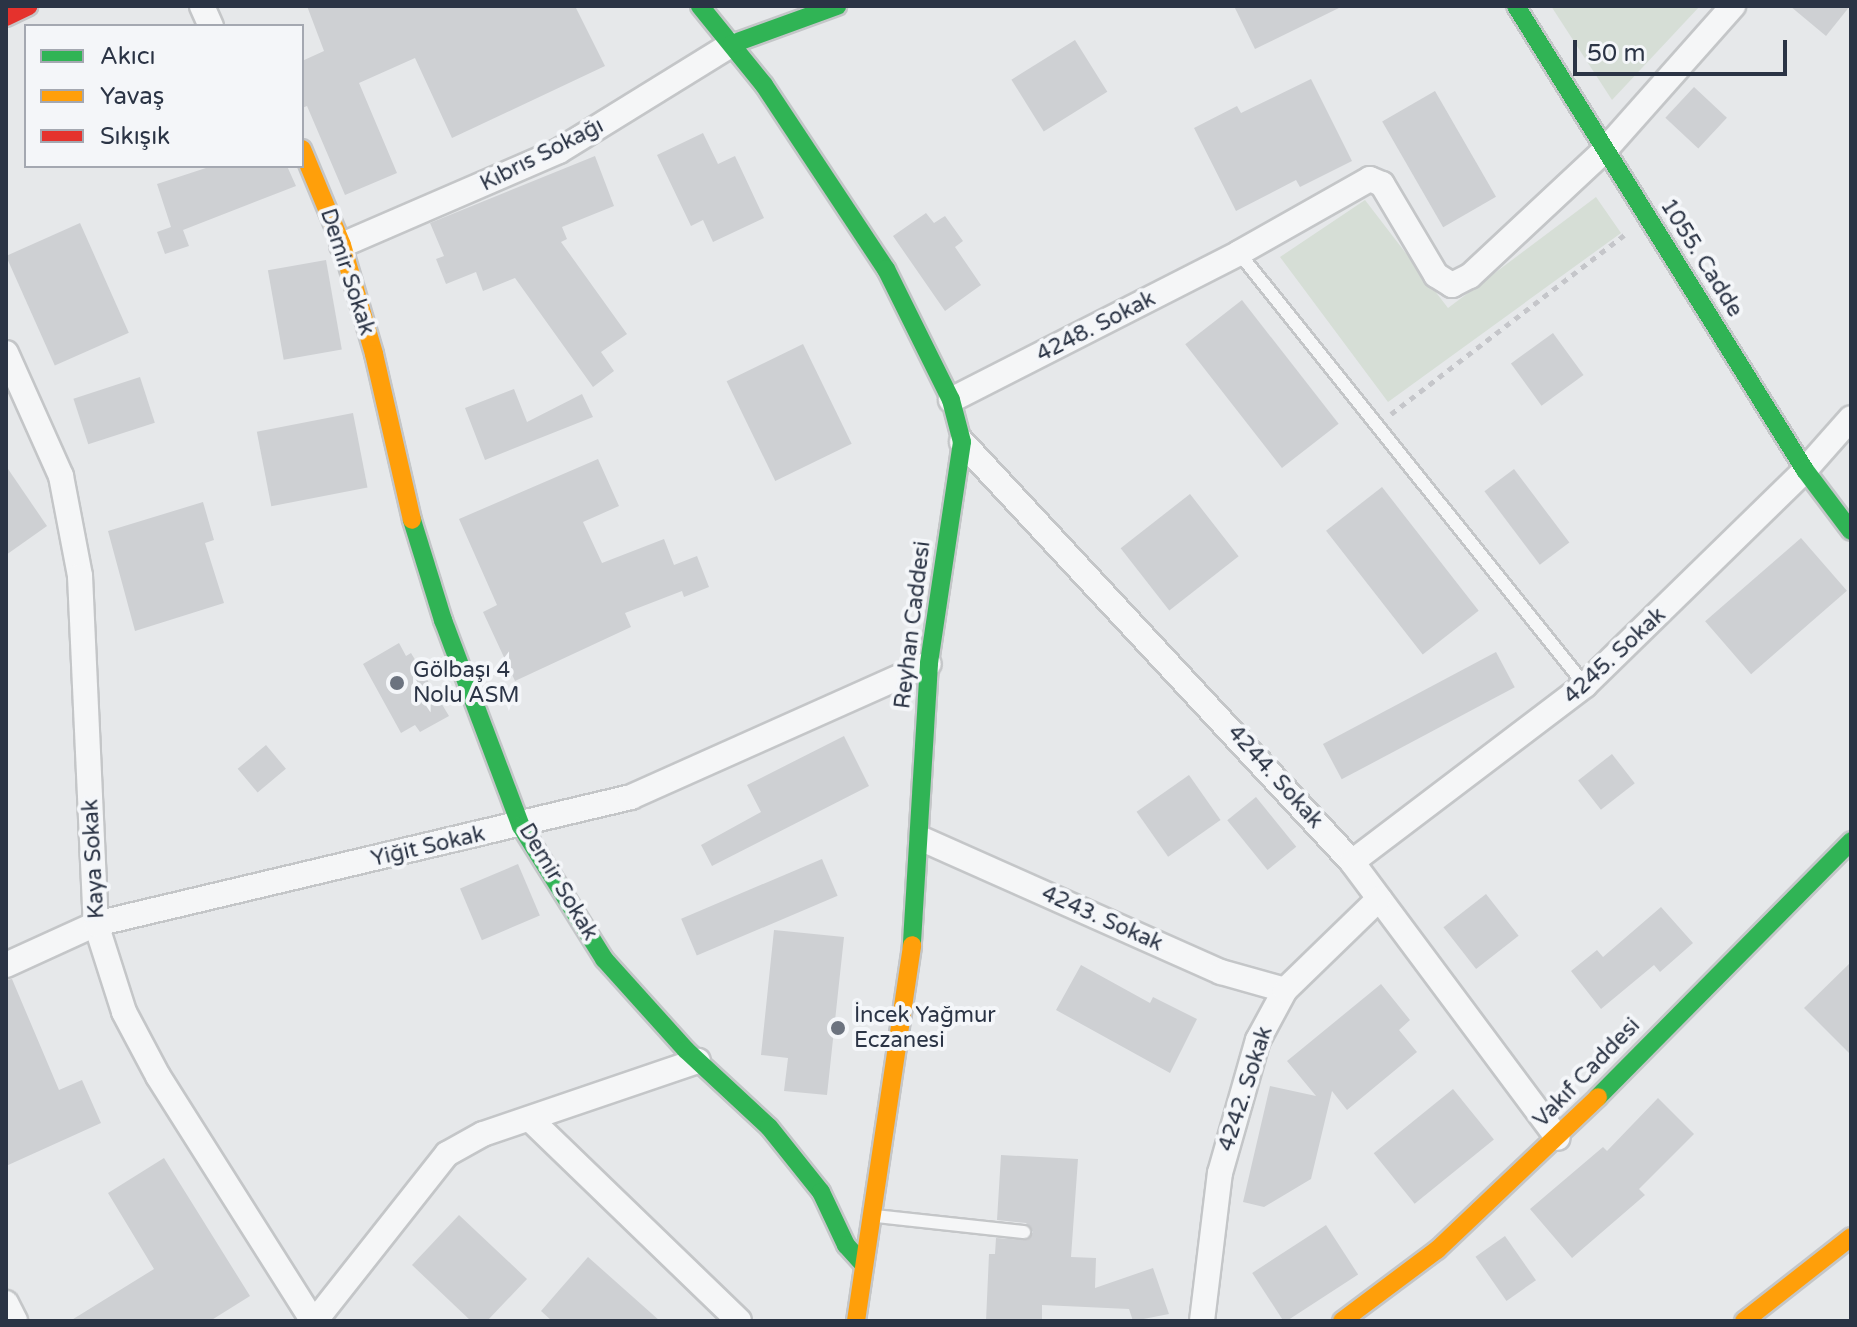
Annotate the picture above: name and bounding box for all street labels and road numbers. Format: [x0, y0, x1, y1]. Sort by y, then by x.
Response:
street label: Kıbrıs Sokağı [476, 113, 608, 197]
street label: 1055. Cadde [1654, 194, 1748, 322]
street label: Demir Sokak [314, 205, 380, 339]
street label: 4248. Sokak [1032, 286, 1160, 368]
street label: Reyhan Caddesi [890, 540, 936, 710]
street label: 4245. Sokak [1559, 602, 1671, 710]
street label: 4244. Sokak [1222, 720, 1328, 834]
street label: Kaya Sokak [78, 799, 110, 919]
street label: Demir Sokak [513, 819, 603, 945]
street label: Yiğit Sokak [369, 821, 487, 873]
street label: 4243. Sokak [1037, 881, 1167, 957]
street label: Vakıf Caddesi [1528, 1013, 1646, 1133]
street label: 4242. Sokak [1213, 1023, 1279, 1155]

